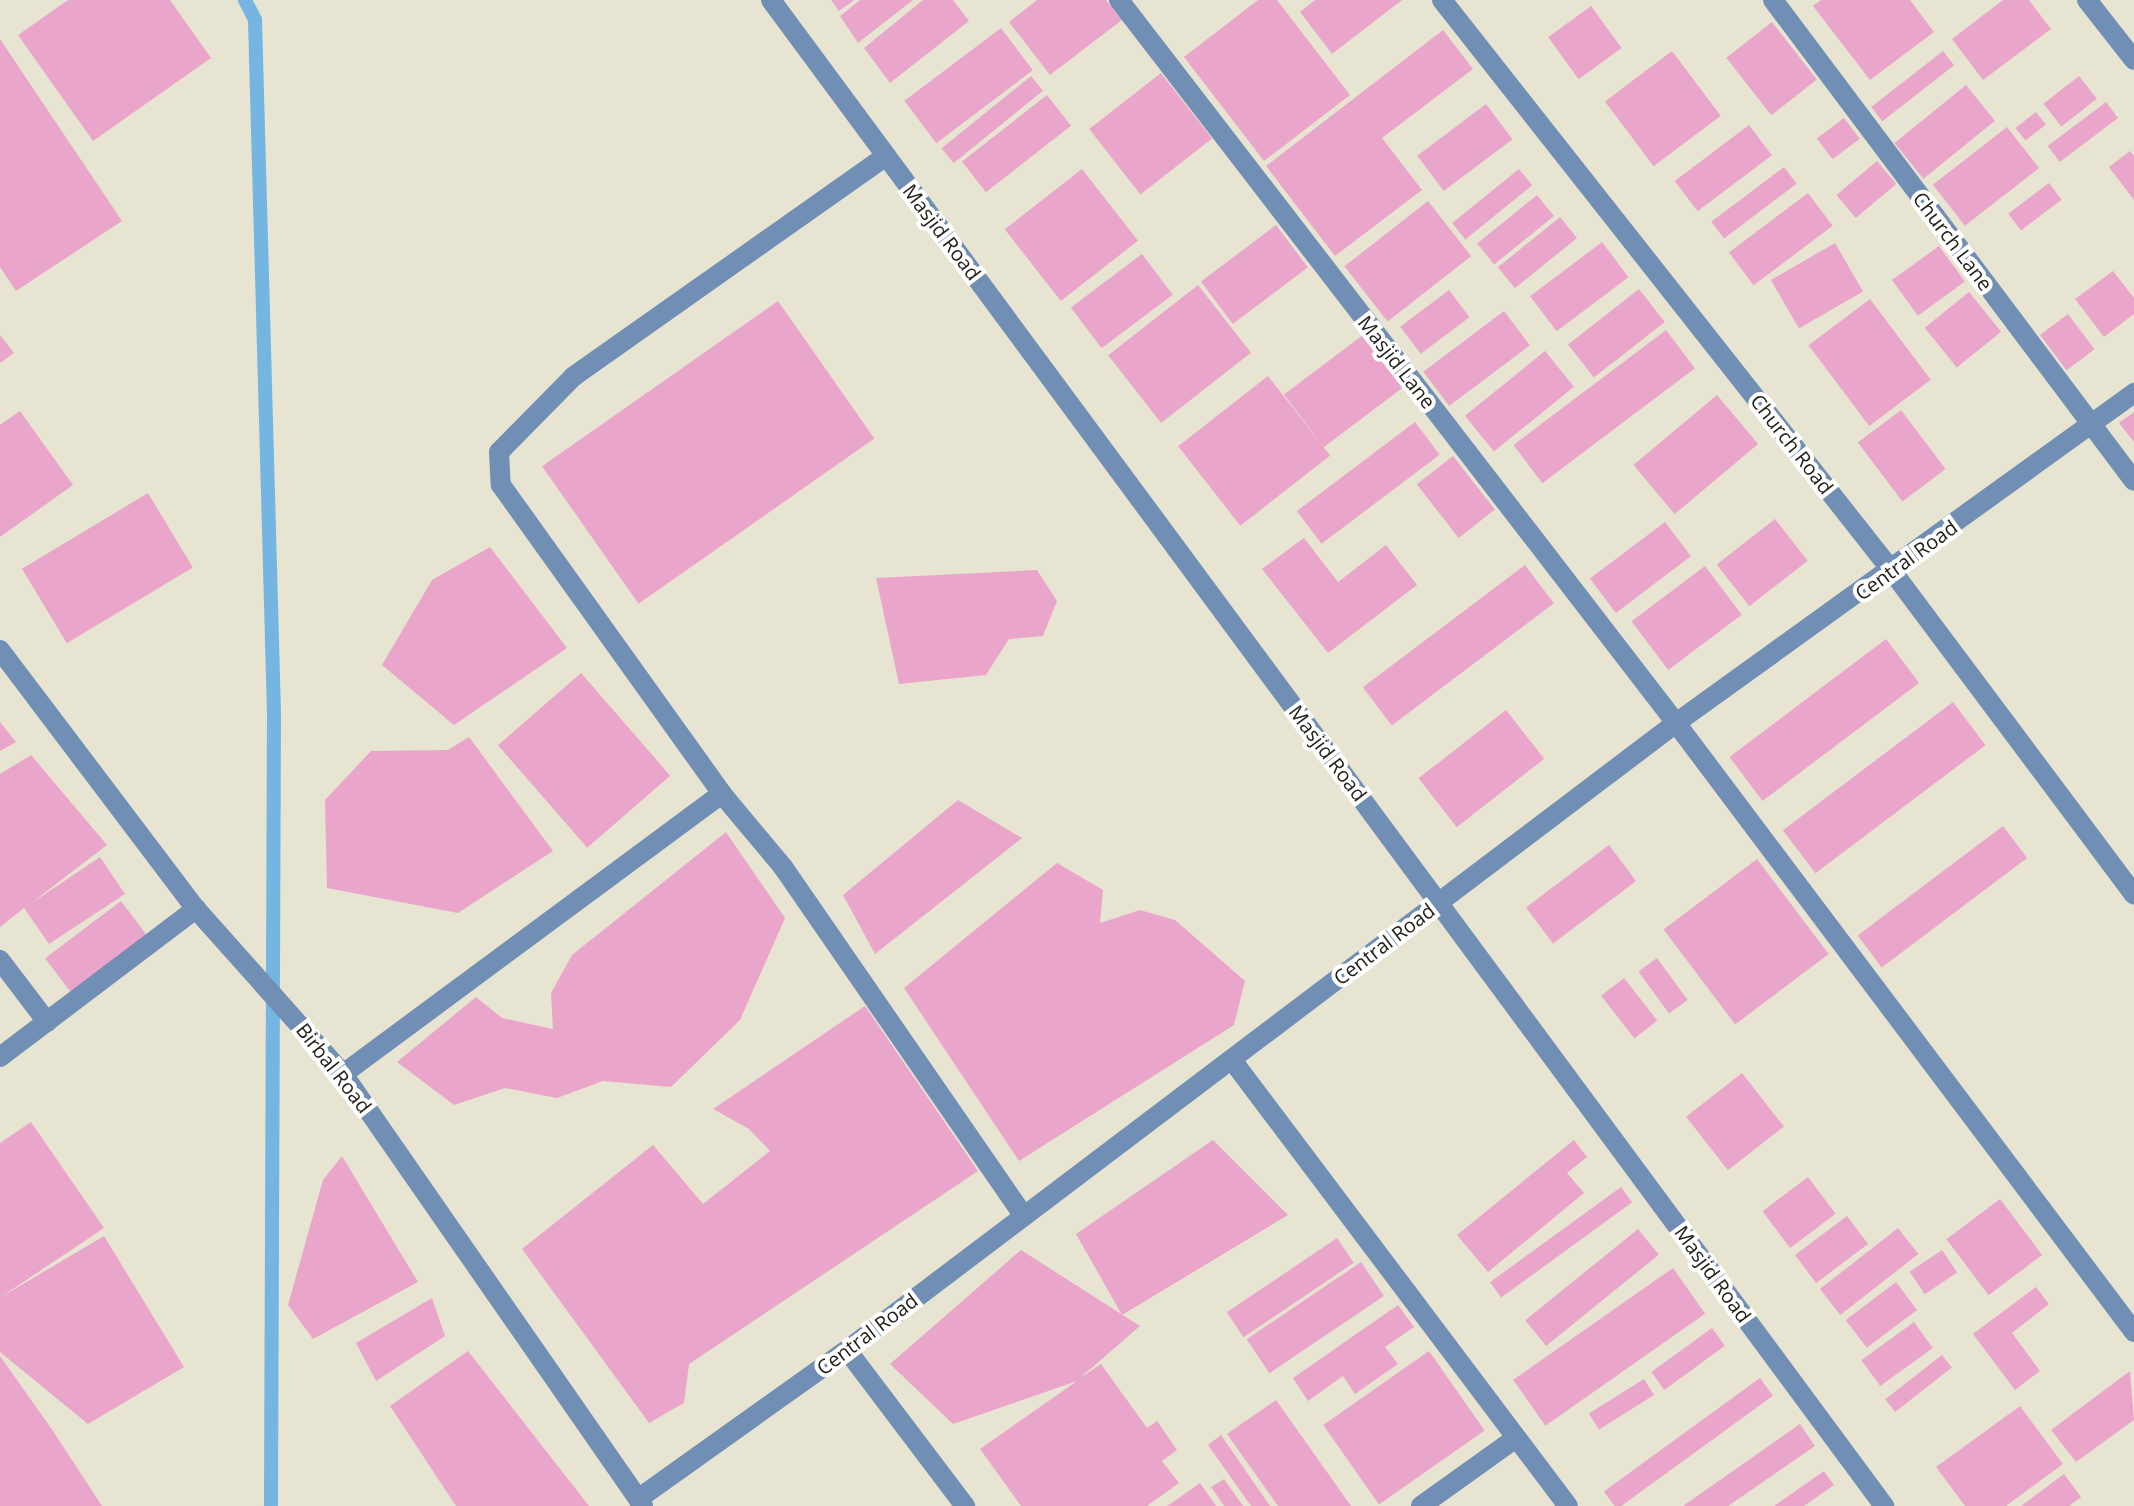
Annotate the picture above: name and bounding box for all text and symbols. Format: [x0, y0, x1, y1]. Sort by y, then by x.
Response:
street label: Masjid Road [898, 179, 986, 285]
street label: Church Lane [1908, 187, 1998, 295]
street label: Masjid Lane [1353, 311, 1441, 413]
street label: Church Road [1746, 389, 1838, 499]
street label: Central Road [1850, 515, 1962, 605]
street label: Masjid Road [1284, 700, 1372, 806]
street label: Central Road [1329, 898, 1439, 990]
street label: Birbal Road [291, 1018, 377, 1118]
street label: Masjid Road [1670, 1221, 1756, 1327]
street label: Central Road [812, 1288, 922, 1380]

